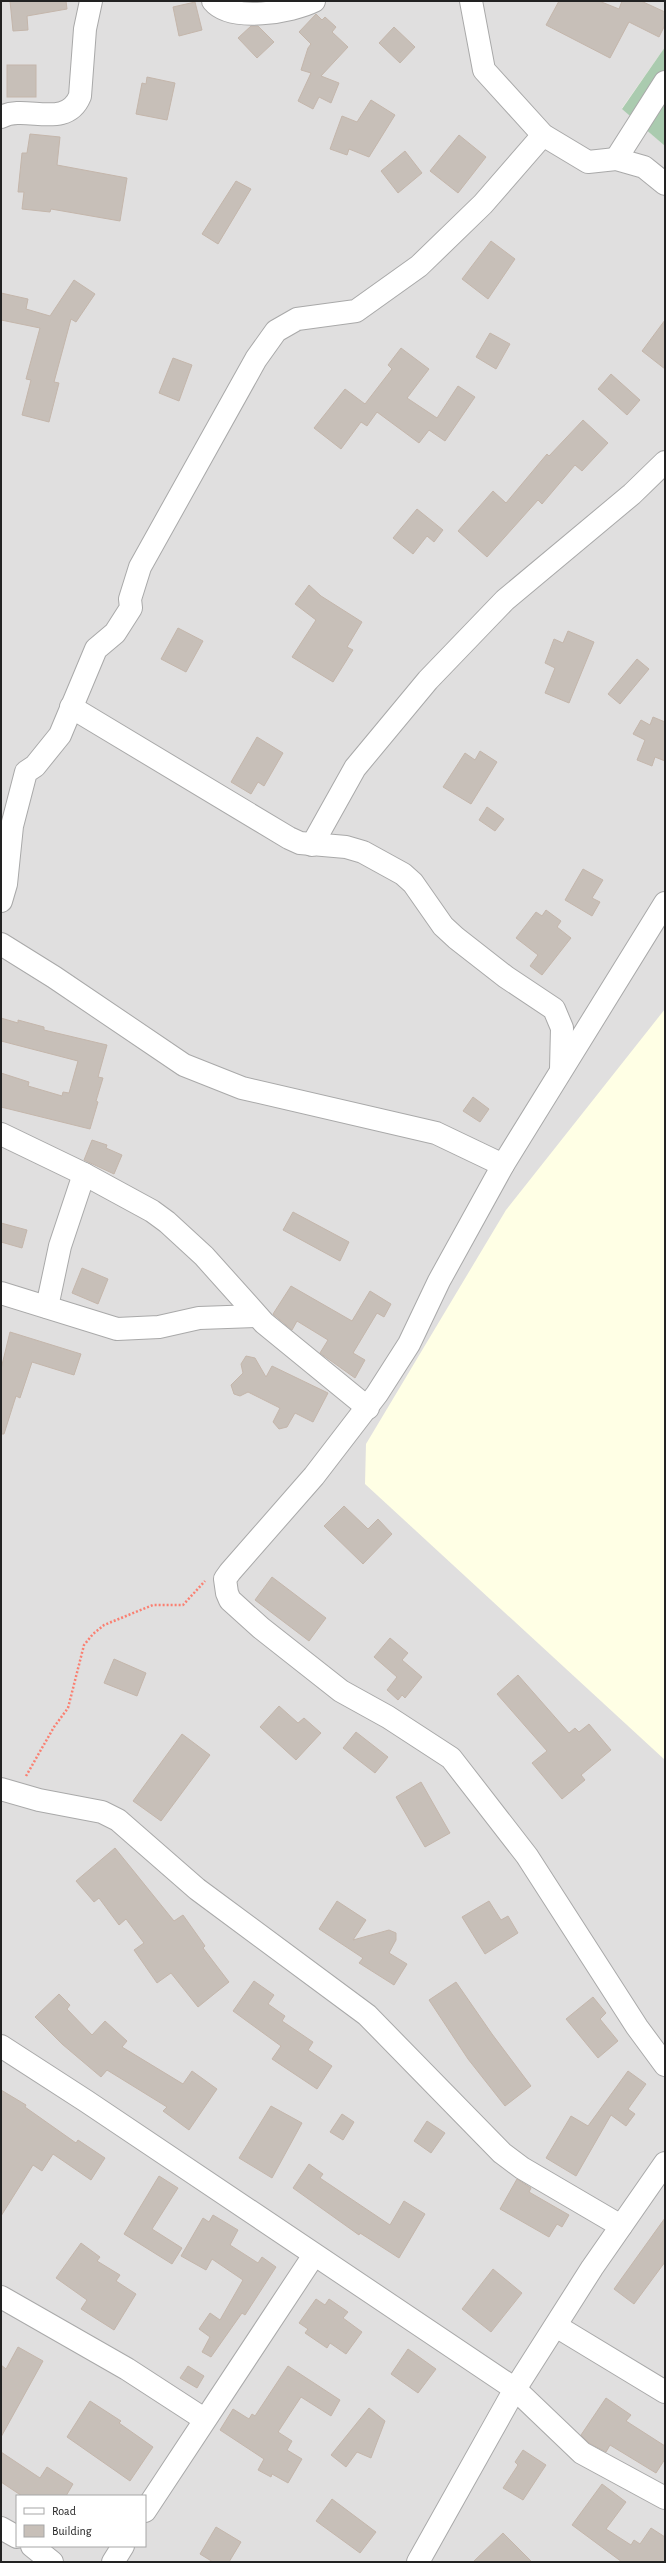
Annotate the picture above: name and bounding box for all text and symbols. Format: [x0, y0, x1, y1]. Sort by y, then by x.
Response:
legend [16, 2495, 146, 2547]
text: Road [52, 2505, 76, 2517]
text: Building [52, 2525, 92, 2537]

